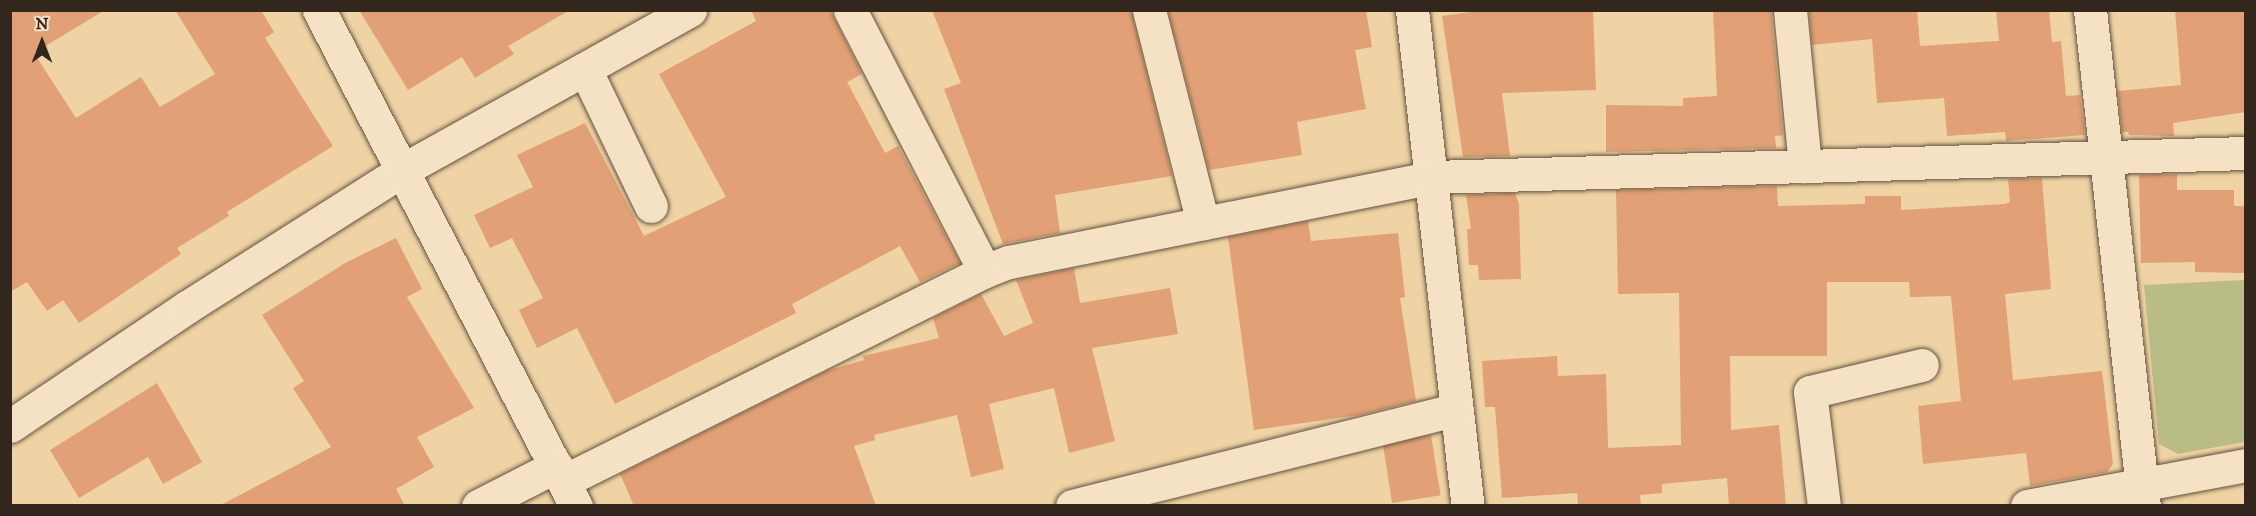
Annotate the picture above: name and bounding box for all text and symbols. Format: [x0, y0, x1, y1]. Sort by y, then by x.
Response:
north arrow [12, 12, 72, 72]
text: N [35, 14, 49, 34]

